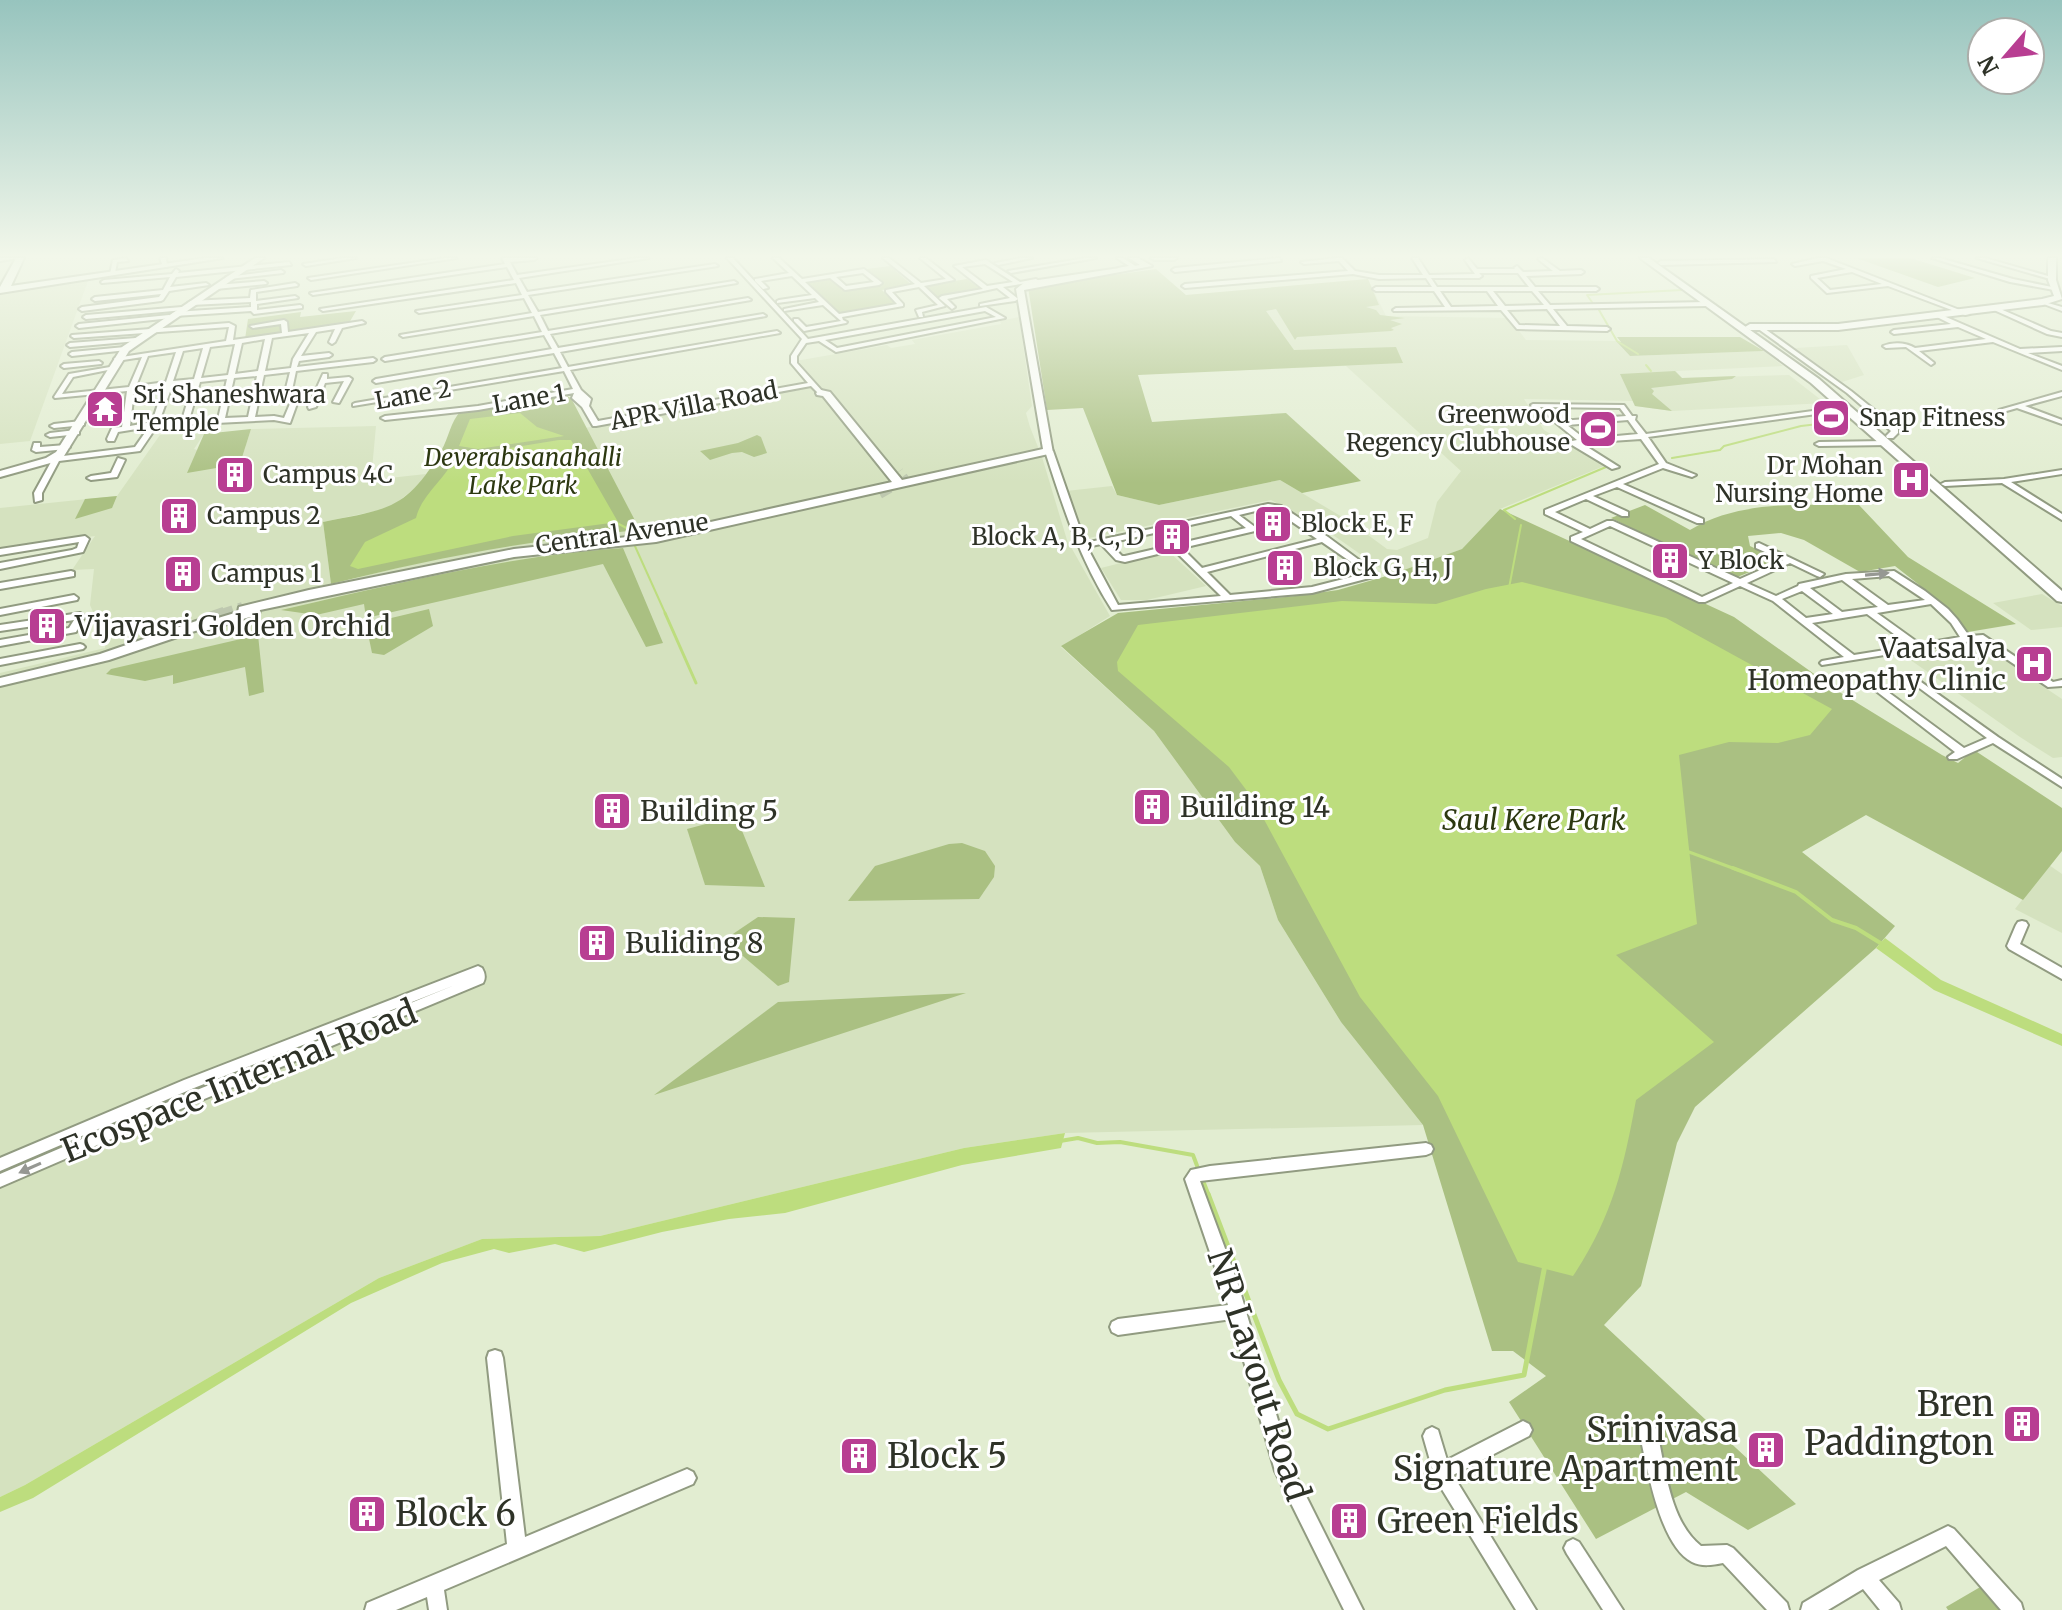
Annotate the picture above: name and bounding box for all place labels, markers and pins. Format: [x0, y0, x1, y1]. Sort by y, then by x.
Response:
place label: Sri Shaneshwara Temple [133, 379, 326, 438]
temple icon: Sri Shaneshwara Temple [84, 388, 126, 430]
sports icon: Snap Fitness [1810, 397, 1852, 439]
place label: Greenwood Regency Clubhouse [1346, 399, 1570, 458]
place label: Snap Fitness [1859, 402, 2005, 433]
sports icon: Greenwood Regency Clubhouse [1577, 408, 1619, 450]
place label: Dr Mohan Nursing Home [1715, 450, 1883, 509]
building icon: Campus 4C [214, 454, 256, 496]
place label: Campus 4C [263, 459, 393, 490]
hospital icon: Dr Mohan Nursing Home [1890, 459, 1932, 501]
building icon: Campus 2 [158, 495, 200, 537]
place label: Campus 2 [207, 500, 321, 531]
building icon: Block E, F [1252, 503, 1294, 545]
place label: Block E, F [1301, 508, 1414, 539]
building icon: Block A, B, C, D [1151, 516, 1193, 558]
place label: Block A, B, C, D [971, 521, 1144, 552]
building icon: Y Block [1649, 540, 1691, 582]
place label: Y Block [1697, 545, 1785, 576]
building icon: Block G, H, J [1264, 547, 1306, 589]
place label: Block G, H, J [1313, 552, 1453, 583]
building icon: Campus 1 [162, 553, 204, 595]
place label: Campus 1 [211, 558, 321, 589]
building icon: Vijayasri Golden Orchid [26, 605, 68, 647]
place label: Vijayasri Golden Orchid [74, 608, 391, 644]
place label: Vaatsalya Homeopathy Clinic [1747, 630, 2006, 698]
hospital icon: Vaatsalya Homeopathy Clinic [2013, 643, 2055, 685]
building icon: Building 14 [1131, 786, 1173, 828]
place label: Building 14 [1180, 789, 1330, 825]
building icon: Building 5 [591, 790, 633, 832]
place label: Building 5 [640, 793, 778, 829]
building icon: Buliding 8 [576, 922, 618, 964]
place label: Buliding 8 [625, 925, 763, 961]
place label: Bren Paddington [1804, 1383, 1994, 1465]
building icon: Bren Paddington [2001, 1403, 2043, 1445]
place label: Srinivasa Signature Apartment [1393, 1409, 1738, 1491]
building icon: Srinivasa Signature Apartment [1745, 1429, 1787, 1471]
building icon: Block 5 [838, 1435, 880, 1477]
place label: Block 5 [887, 1435, 1007, 1477]
building icon: Block 6 [346, 1493, 388, 1535]
place label: Block 6 [395, 1493, 516, 1535]
building icon: Green Fields [1328, 1500, 1370, 1542]
place label: Green Fields [1377, 1500, 1579, 1542]

